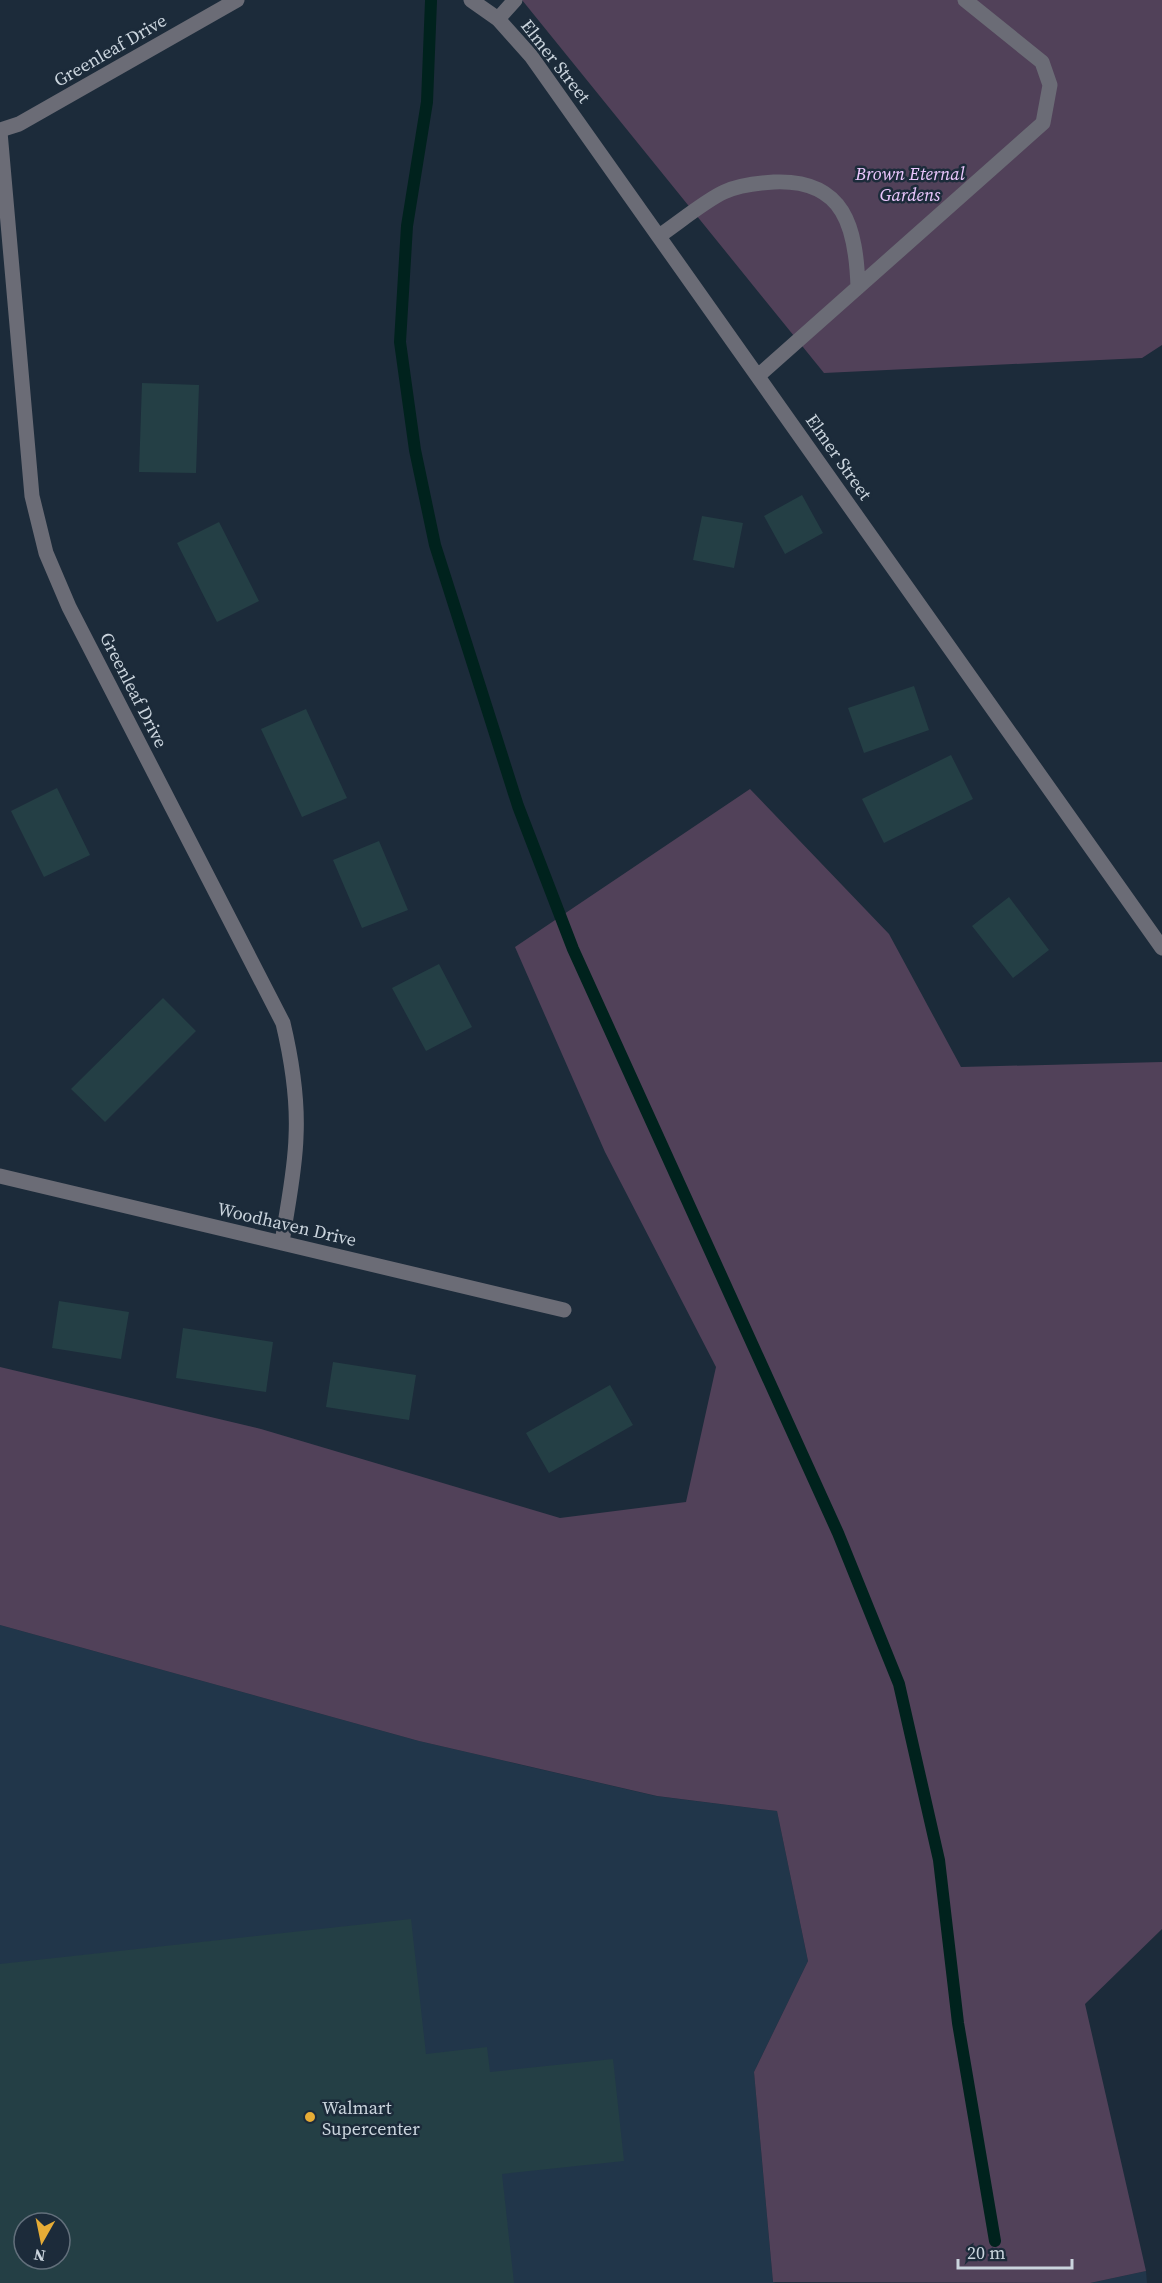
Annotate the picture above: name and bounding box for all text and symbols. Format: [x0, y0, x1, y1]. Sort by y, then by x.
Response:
street label: Greenleaf Drive [49, 8, 171, 92]
street label: Elmer Street [515, 14, 597, 108]
park label: Brown Eternal Gardens [854, 161, 965, 207]
street label: Elmer Street [800, 409, 878, 505]
street label: Greenleaf Drive [94, 628, 174, 752]
street label: Woodhaven Drive [215, 1196, 359, 1252]
place label: Walmart Supercenter [322, 2095, 420, 2141]
marker: Walmart Supercenter [303, 2110, 317, 2124]
north arrow [12, 2211, 72, 2271]
scale bar [958, 2232, 1072, 2270]
text: 20 m [967, 2240, 1005, 2265]
text: N [32, 2244, 47, 2268]

